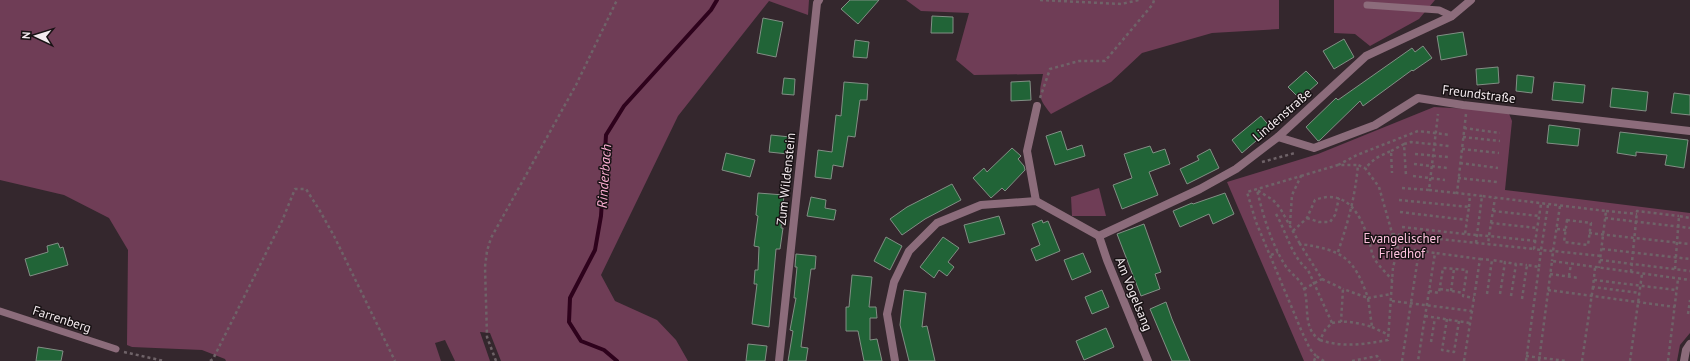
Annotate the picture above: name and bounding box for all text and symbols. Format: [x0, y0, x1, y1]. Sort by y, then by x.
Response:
north arrow [16, 16, 56, 56]
text: N [19, 31, 33, 39]
street label: Freundstraße [1441, 81, 1517, 107]
street label: Lindenstraße [1249, 85, 1315, 145]
street label: Zum Wildenstein [773, 132, 799, 226]
water label: Rinderbach [593, 143, 615, 209]
park label: Evangelischer Friedhof [1363, 230, 1441, 262]
street label: Am Vogelsang [1111, 255, 1157, 333]
street label: Farrenberg [30, 302, 94, 336]

